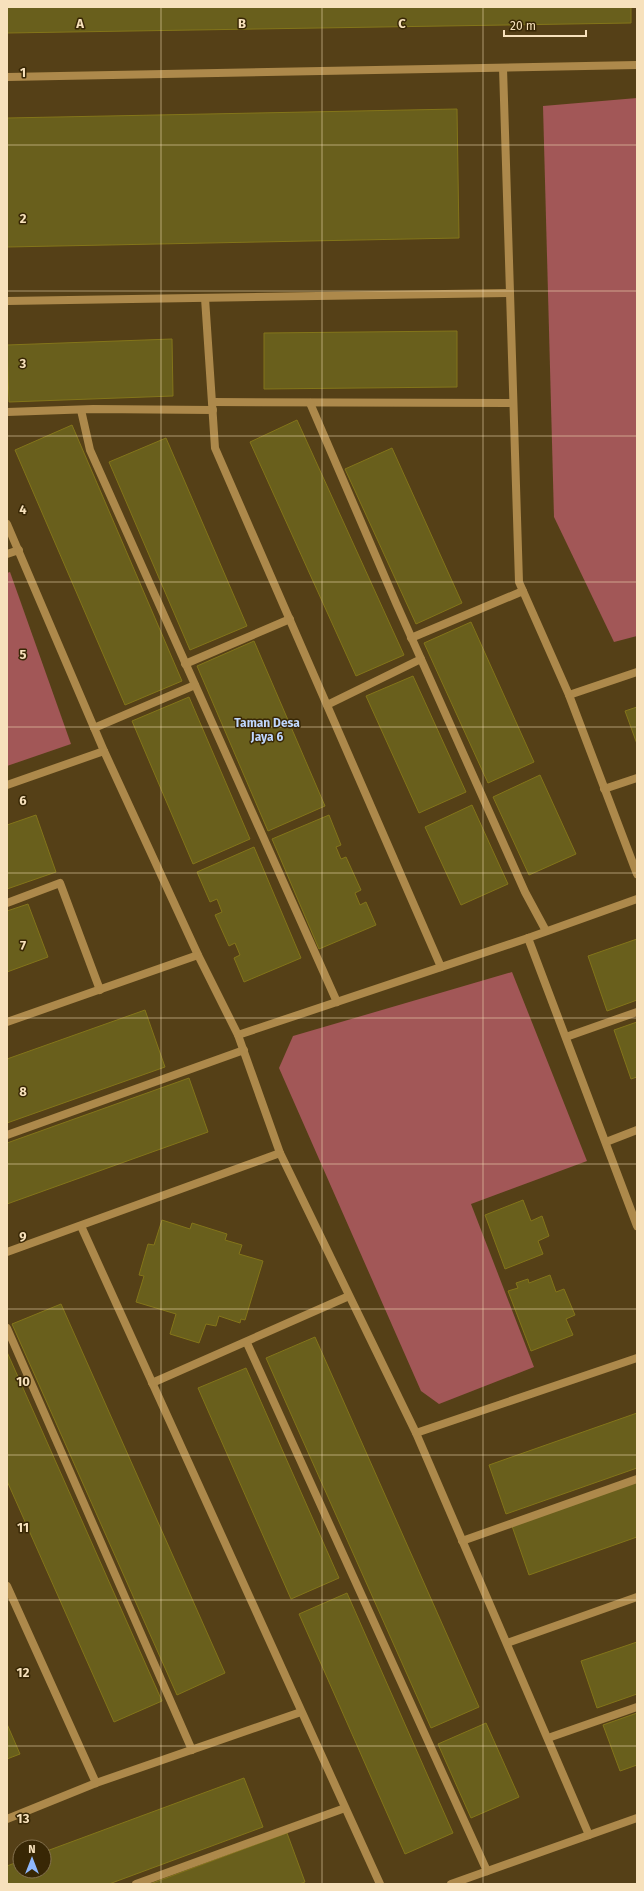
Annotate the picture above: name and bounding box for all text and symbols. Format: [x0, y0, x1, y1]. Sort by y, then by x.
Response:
scale bar [504, 12, 586, 38]
text: A [75, 16, 84, 31]
text: B [238, 16, 246, 31]
text: C [398, 16, 406, 31]
text: 20 m [510, 19, 536, 33]
text: 1 [20, 65, 26, 80]
text: 2 [20, 211, 27, 226]
text: 3 [19, 356, 27, 371]
text: 4 [19, 502, 27, 517]
text: 5 [20, 647, 27, 662]
district label: Taman Desa Jaya 6 [234, 716, 300, 744]
text: 6 [19, 793, 27, 808]
text: 7 [20, 938, 26, 953]
text: 8 [19, 1084, 27, 1099]
text: 9 [19, 1229, 27, 1244]
text: 10 [16, 1374, 30, 1389]
text: 11 [17, 1520, 29, 1535]
text: 12 [17, 1665, 30, 1680]
text: 13 [17, 1811, 30, 1826]
north arrow [12, 1839, 52, 1879]
text: N [28, 1843, 36, 1856]

